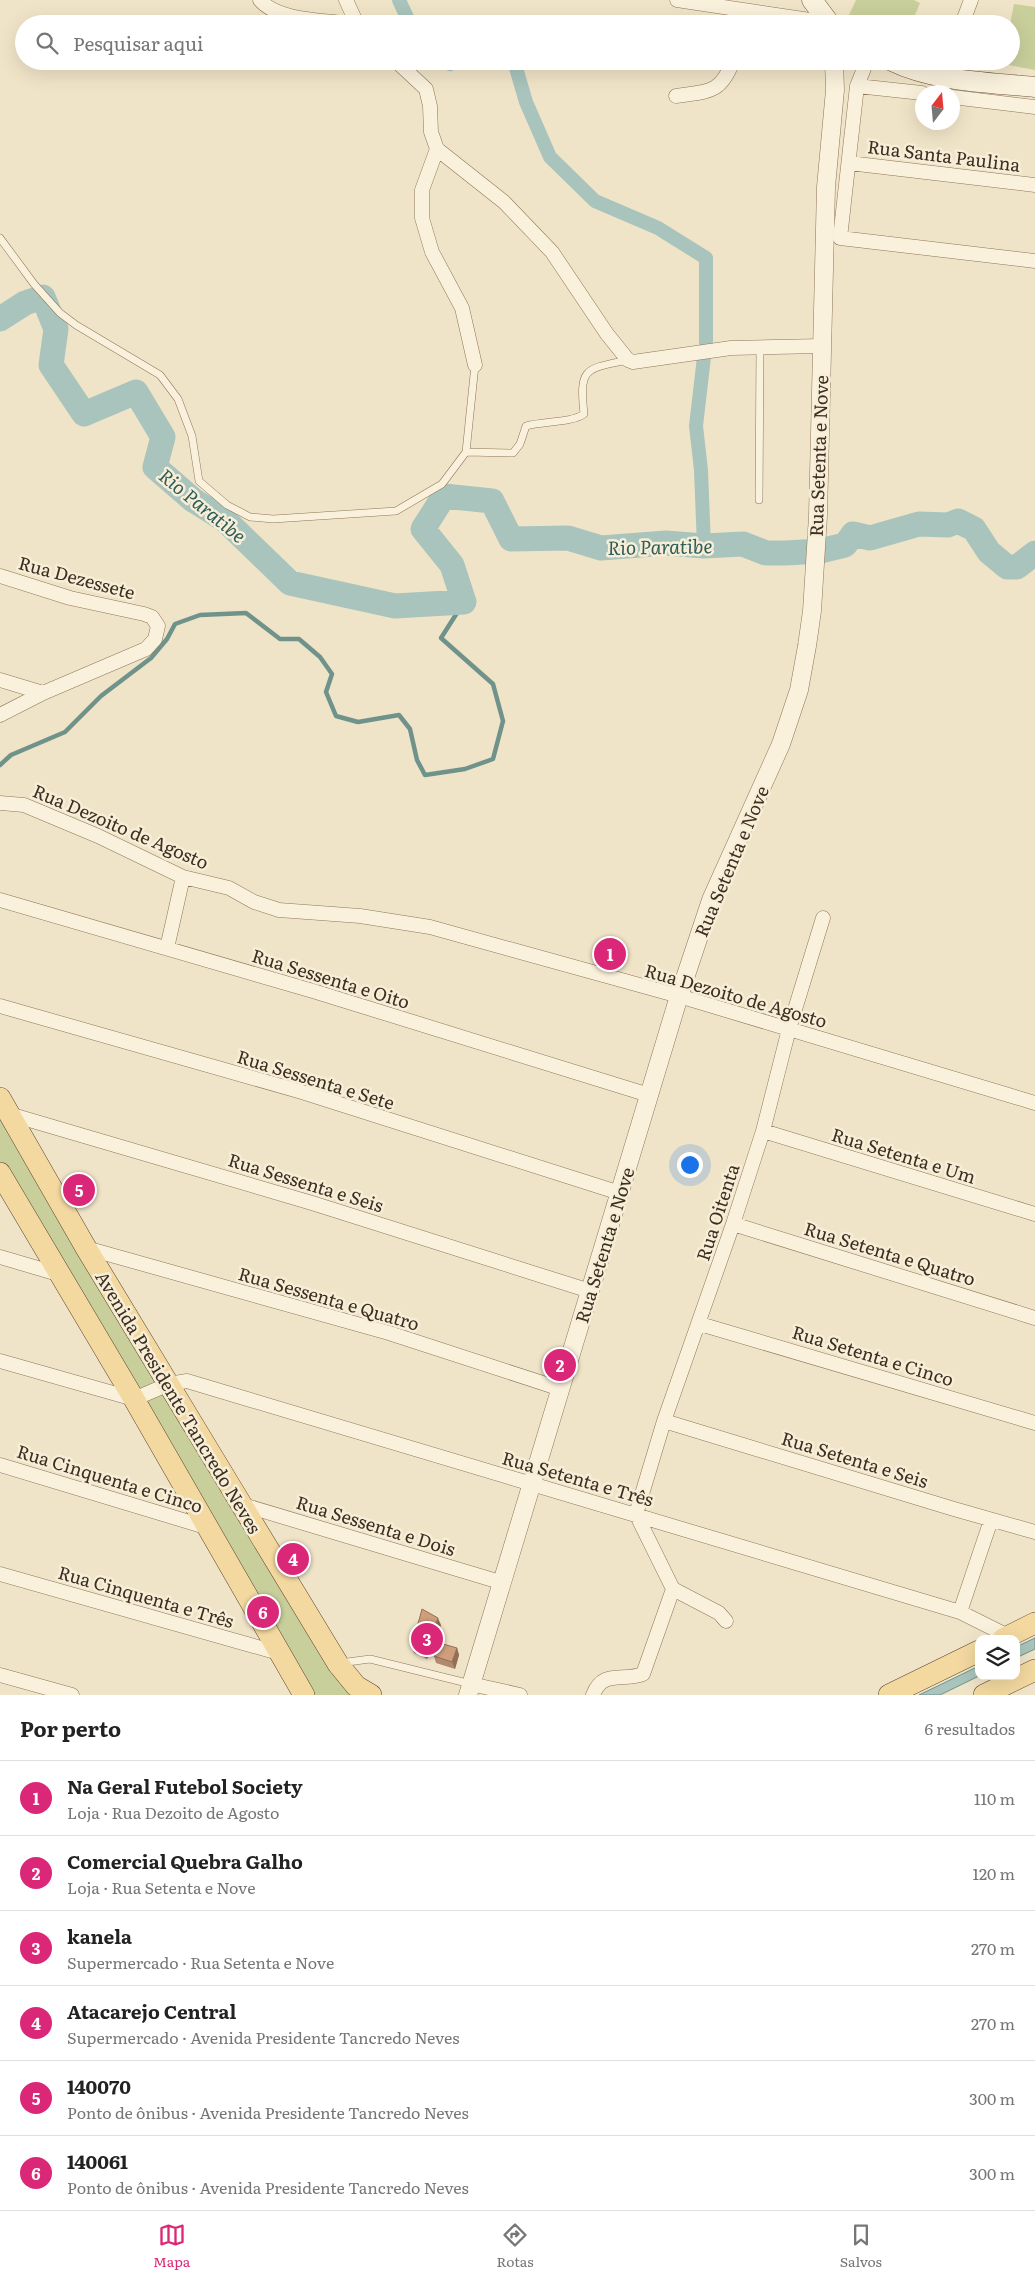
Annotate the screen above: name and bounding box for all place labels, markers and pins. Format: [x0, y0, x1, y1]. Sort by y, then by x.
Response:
pin: 1 [594, 935, 626, 973]
pin: 5 [63, 1171, 95, 1209]
pin: 2 [544, 1346, 576, 1384]
pin: 4 [277, 1540, 309, 1578]
pin: 6 [247, 1593, 279, 1631]
pin: 3 [411, 1620, 443, 1658]

